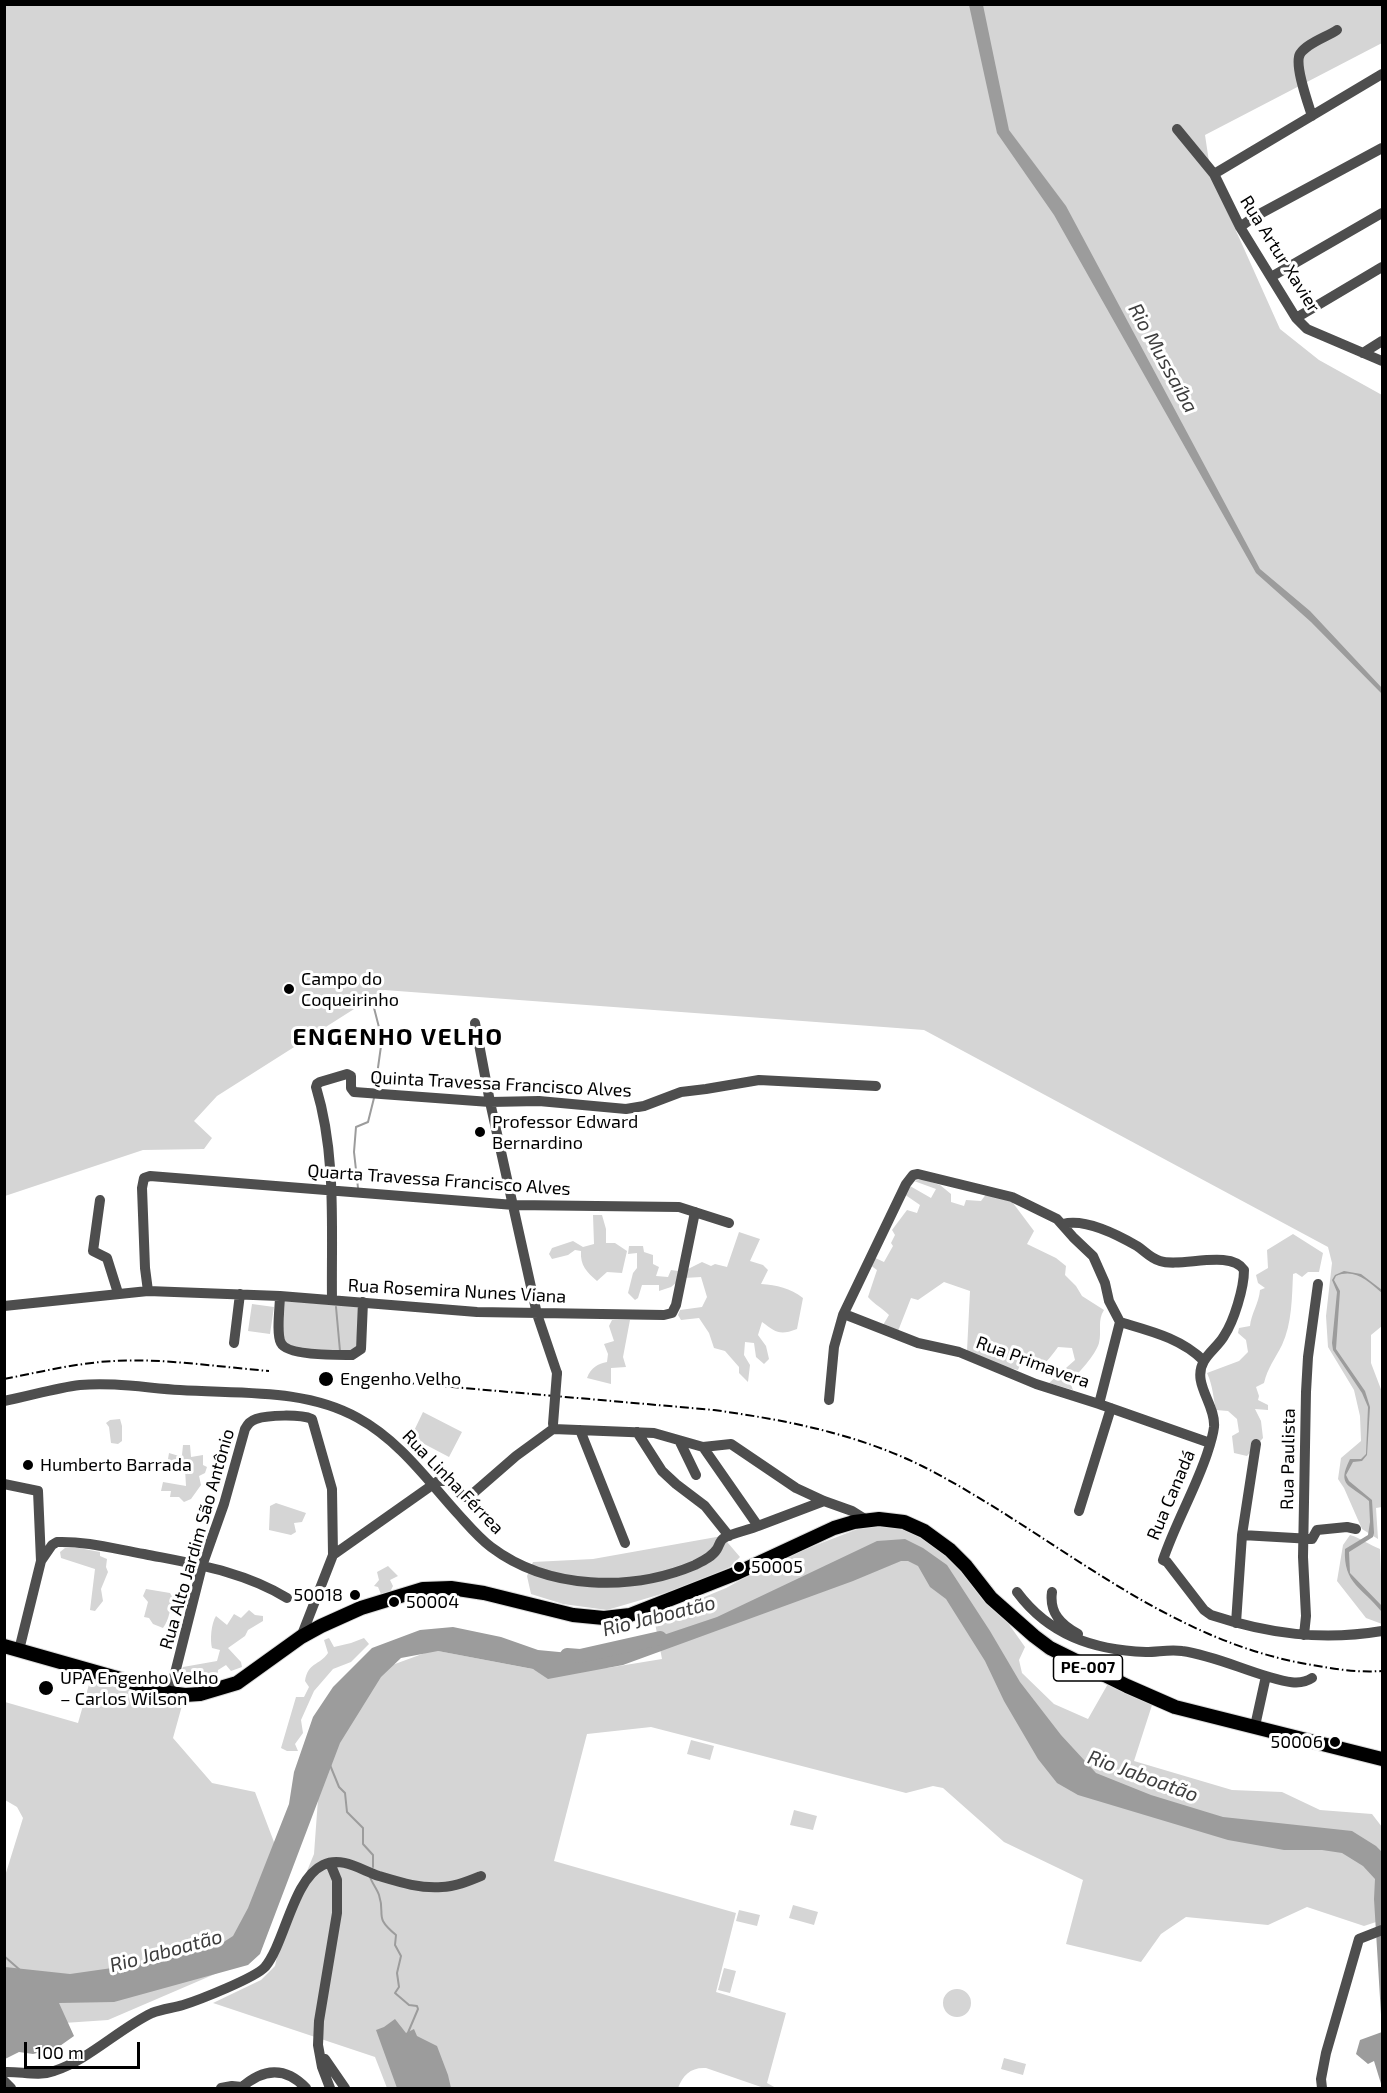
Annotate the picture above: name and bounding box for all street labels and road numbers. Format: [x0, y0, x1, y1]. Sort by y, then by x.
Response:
street label: Rua Artur Xavier [1235, 192, 1325, 316]
street label: Quinta Travessa Francisco Alves [370, 1066, 632, 1102]
street label: Quarta Travessa Francisco Alves [307, 1160, 571, 1200]
street label: Rua Rosemira Nunes Viana [347, 1274, 567, 1308]
street label: Rua Primavera [973, 1331, 1093, 1393]
street label: Rua Paulista [1276, 1408, 1300, 1510]
street label: Rua Linha Férrea [398, 1425, 508, 1539]
street label: Rua Alto Jardim São Antônio [155, 1426, 239, 1652]
street label: Rua Canadá [1142, 1447, 1200, 1543]
road number: PE-007 [1054, 1655, 1122, 1681]

